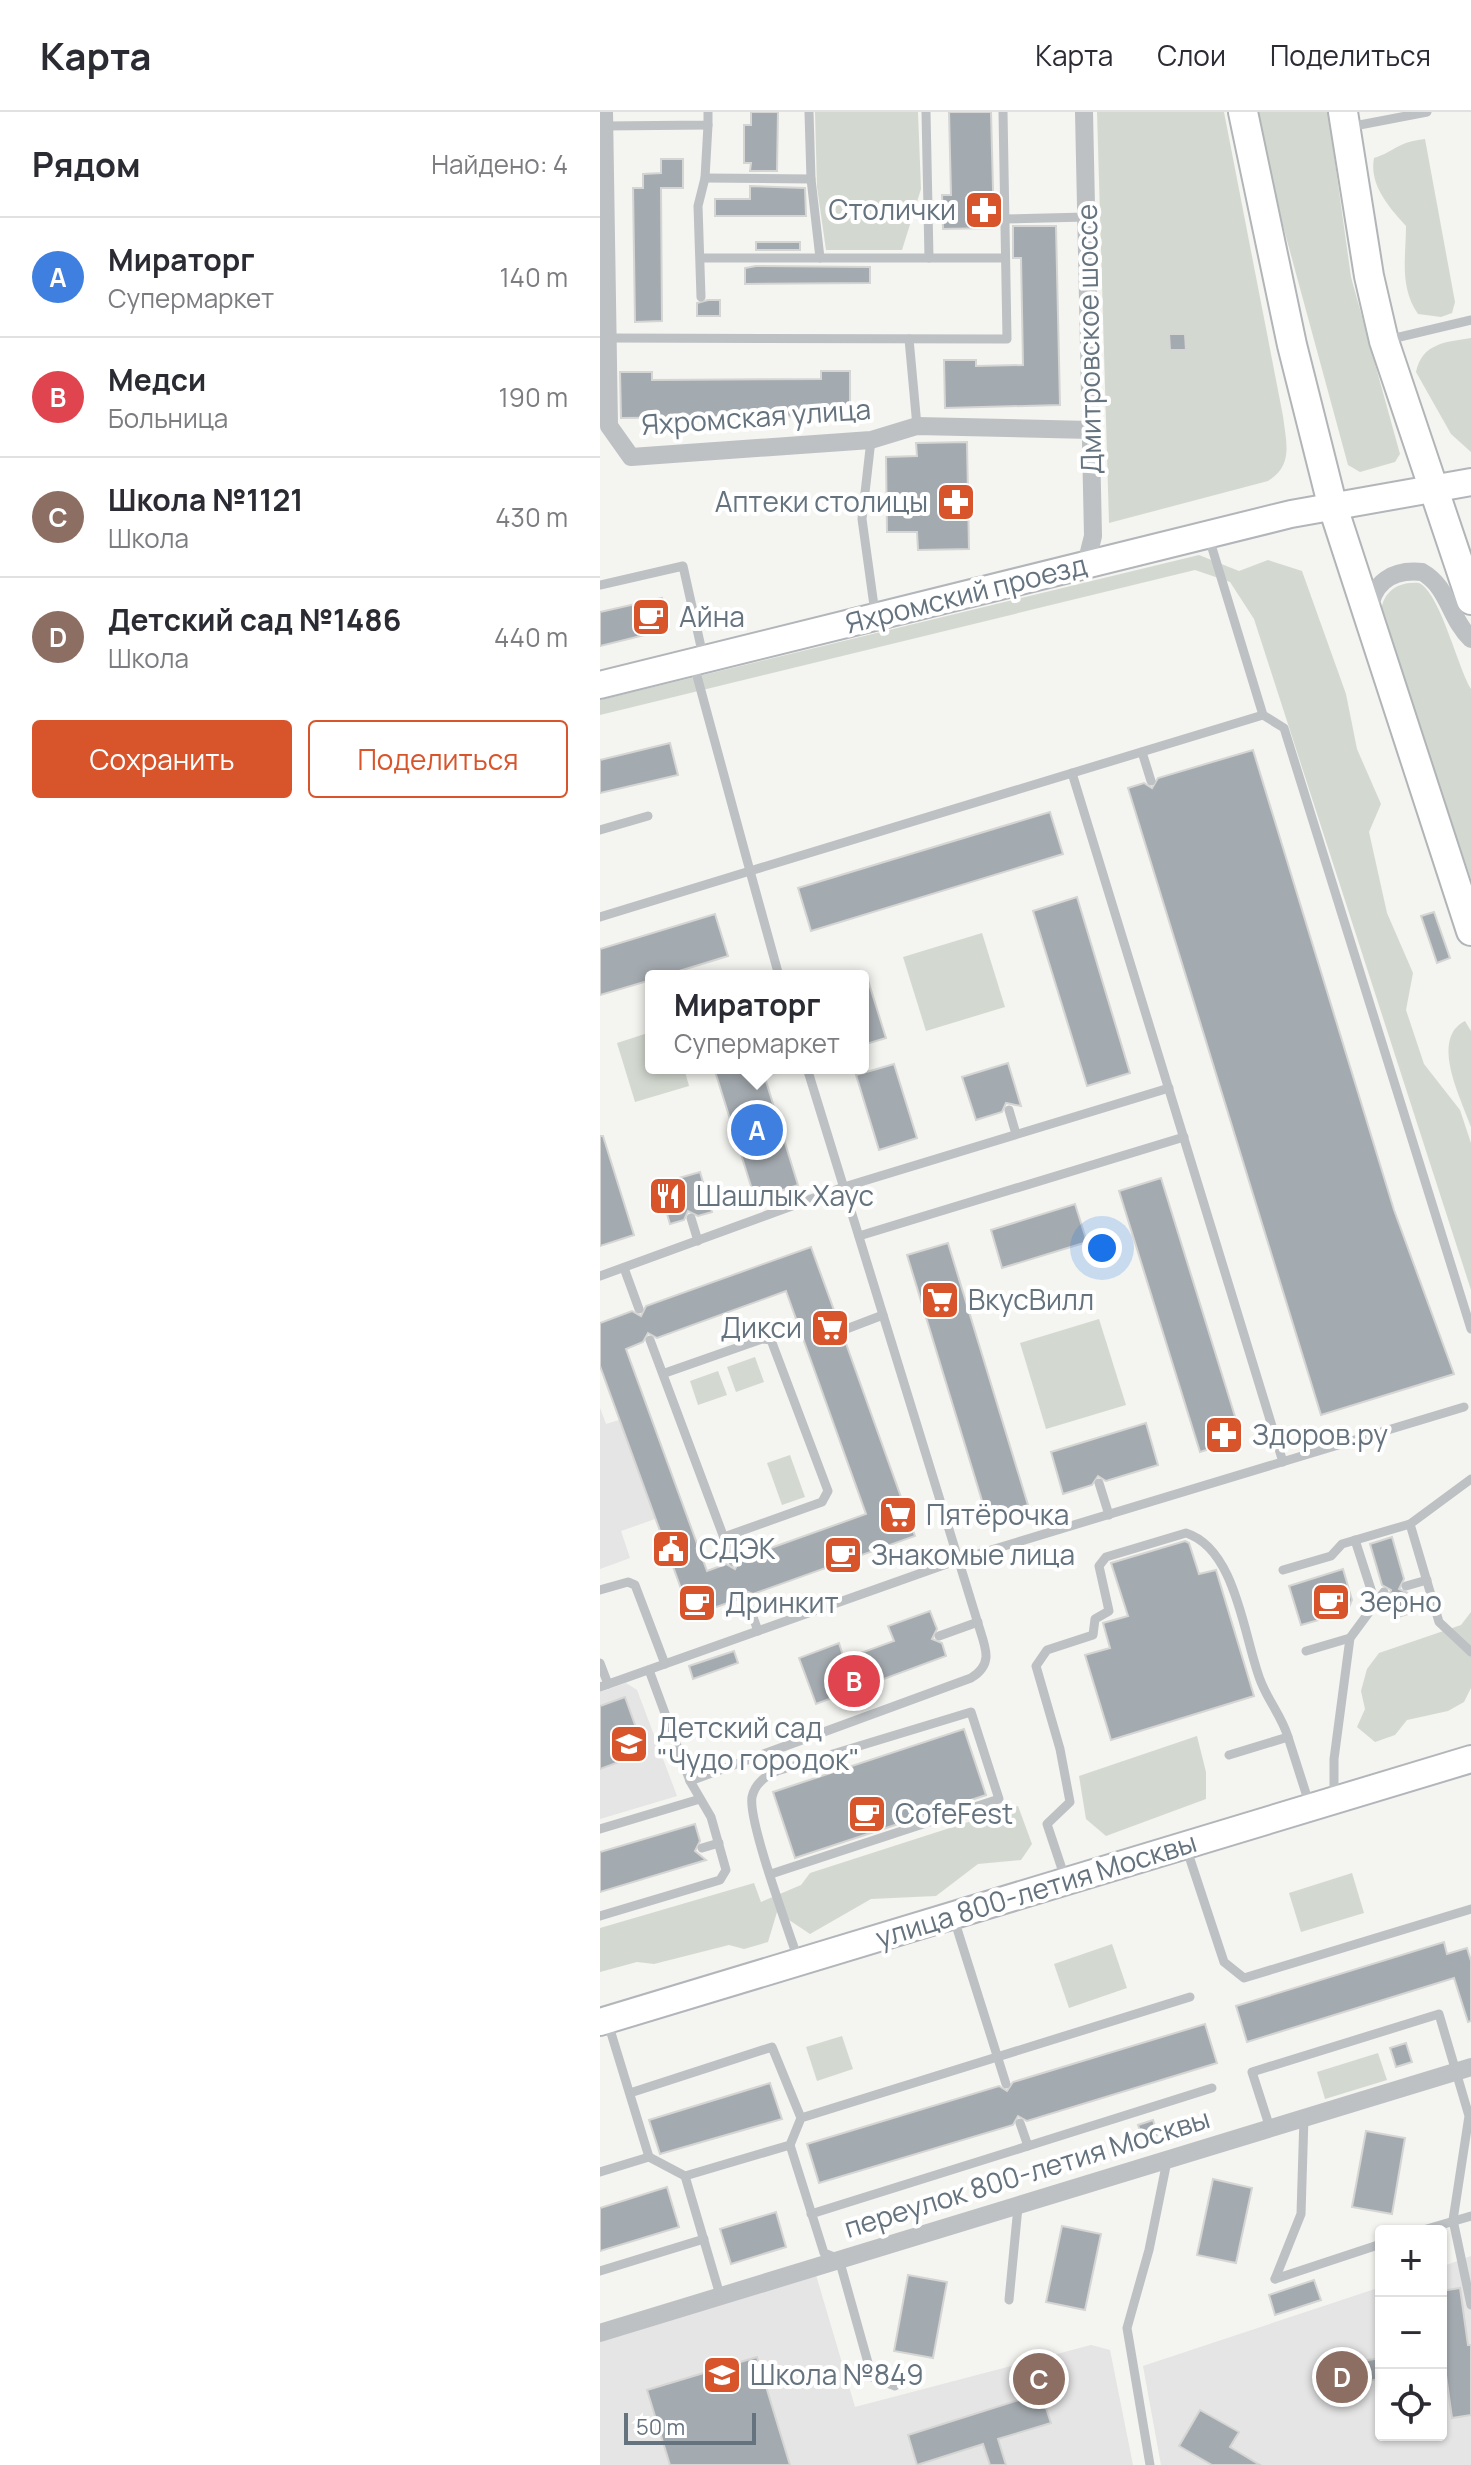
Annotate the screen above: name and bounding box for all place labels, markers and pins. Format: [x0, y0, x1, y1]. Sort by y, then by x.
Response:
pharmacy icon: Столички [963, 189, 1005, 231]
place label: Столички [828, 190, 956, 228]
pharmacy icon: Аптеки столицы [935, 481, 977, 523]
place label: Аптеки столицы [715, 482, 928, 520]
cafe icon: Айна [630, 596, 672, 638]
place label: Айна [679, 597, 745, 635]
pin: A [731, 1100, 783, 1160]
restaurant icon: Шашлык Хаус [647, 1175, 689, 1217]
place label: Шашлык Хаус [696, 1176, 874, 1214]
supermarket icon: ВкусВилл [919, 1279, 961, 1321]
place label: ВкусВилл [968, 1280, 1094, 1318]
supermarket icon: Дикси [809, 1307, 851, 1349]
place label: Дикси [720, 1308, 802, 1346]
pharmacy icon: Здоров.ру [1203, 1414, 1245, 1456]
place label: Здоров.ру [1252, 1415, 1388, 1453]
supermarket icon: Пятёрочка [877, 1494, 919, 1536]
place label: Пятёрочка [926, 1495, 1069, 1533]
public building icon: СДЭК [650, 1528, 692, 1570]
place label: СДЭК [699, 1529, 776, 1567]
cafe icon: Знакомые лица [822, 1534, 864, 1576]
place label: Знакомые лица [871, 1535, 1075, 1573]
cafe icon: Зерно [1310, 1581, 1352, 1623]
cafe icon: Дринкит [676, 1582, 718, 1624]
place label: Зерно [1359, 1582, 1442, 1620]
place label: Дринкит [725, 1583, 839, 1621]
pin: B [828, 1651, 880, 1711]
place label: Детский сад "Чудо городок" [657, 1708, 860, 1778]
school or university icon: Детский сад "Чудо городок" [608, 1723, 650, 1765]
cafe icon: CofeFest [846, 1793, 888, 1835]
place label: CofeFest [895, 1794, 1013, 1832]
pin: D [1316, 2347, 1368, 2407]
pin: C [1013, 2349, 1065, 2409]
school or university icon: Школа №849 [701, 2354, 743, 2396]
place label: Школа №849 [750, 2355, 924, 2393]

